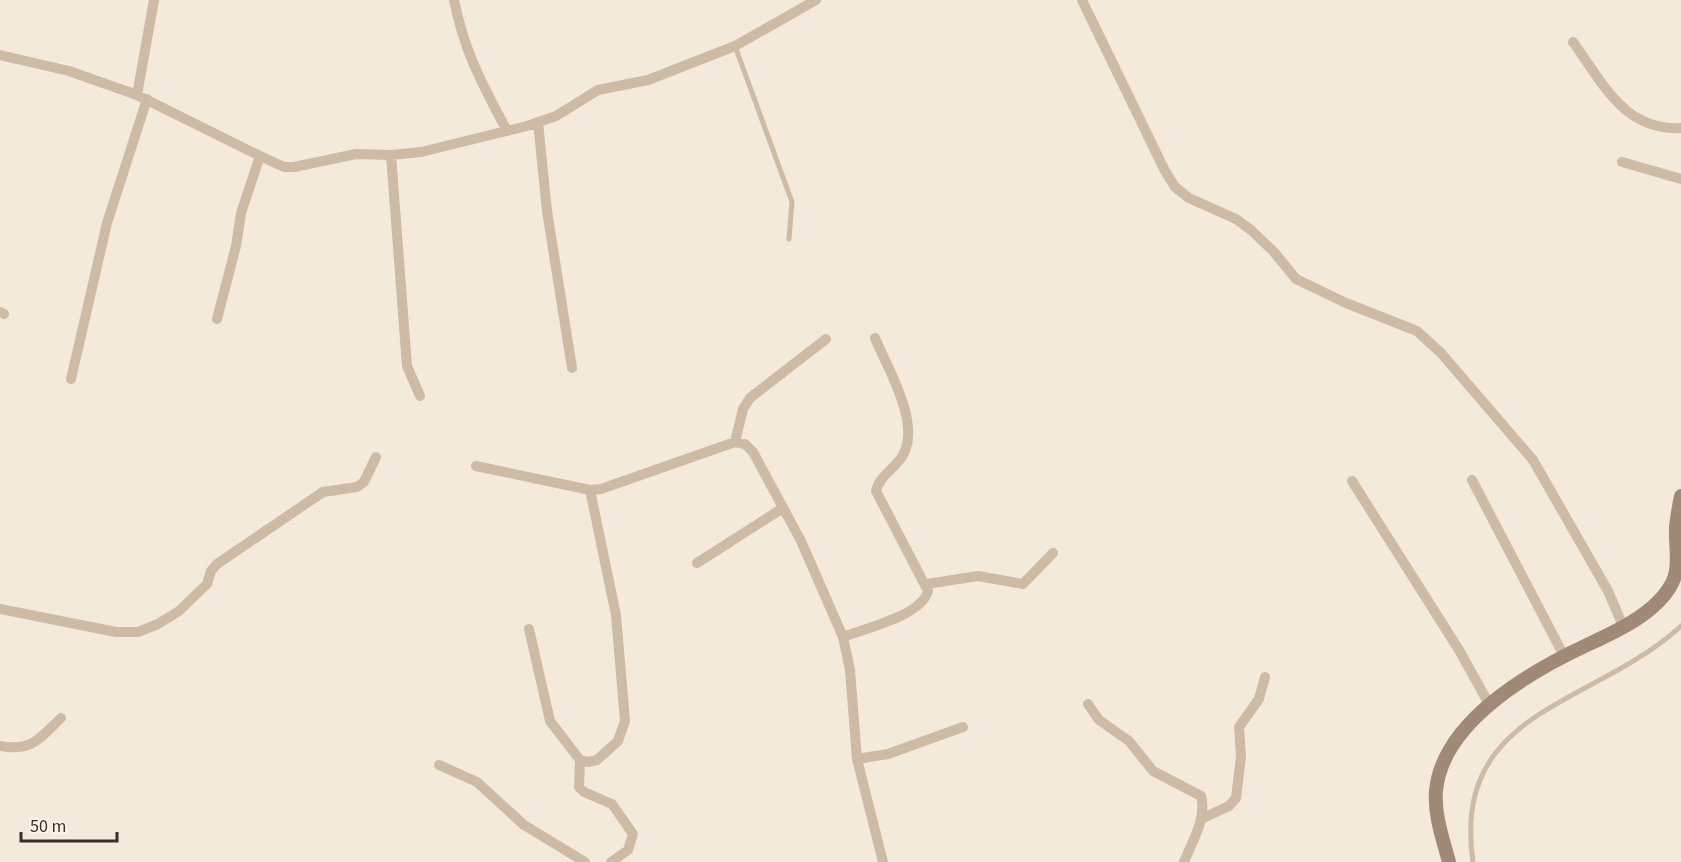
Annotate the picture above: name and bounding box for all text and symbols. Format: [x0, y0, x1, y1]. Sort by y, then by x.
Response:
scale bar [21, 805, 117, 843]
text: 50 m [30, 814, 66, 839]

